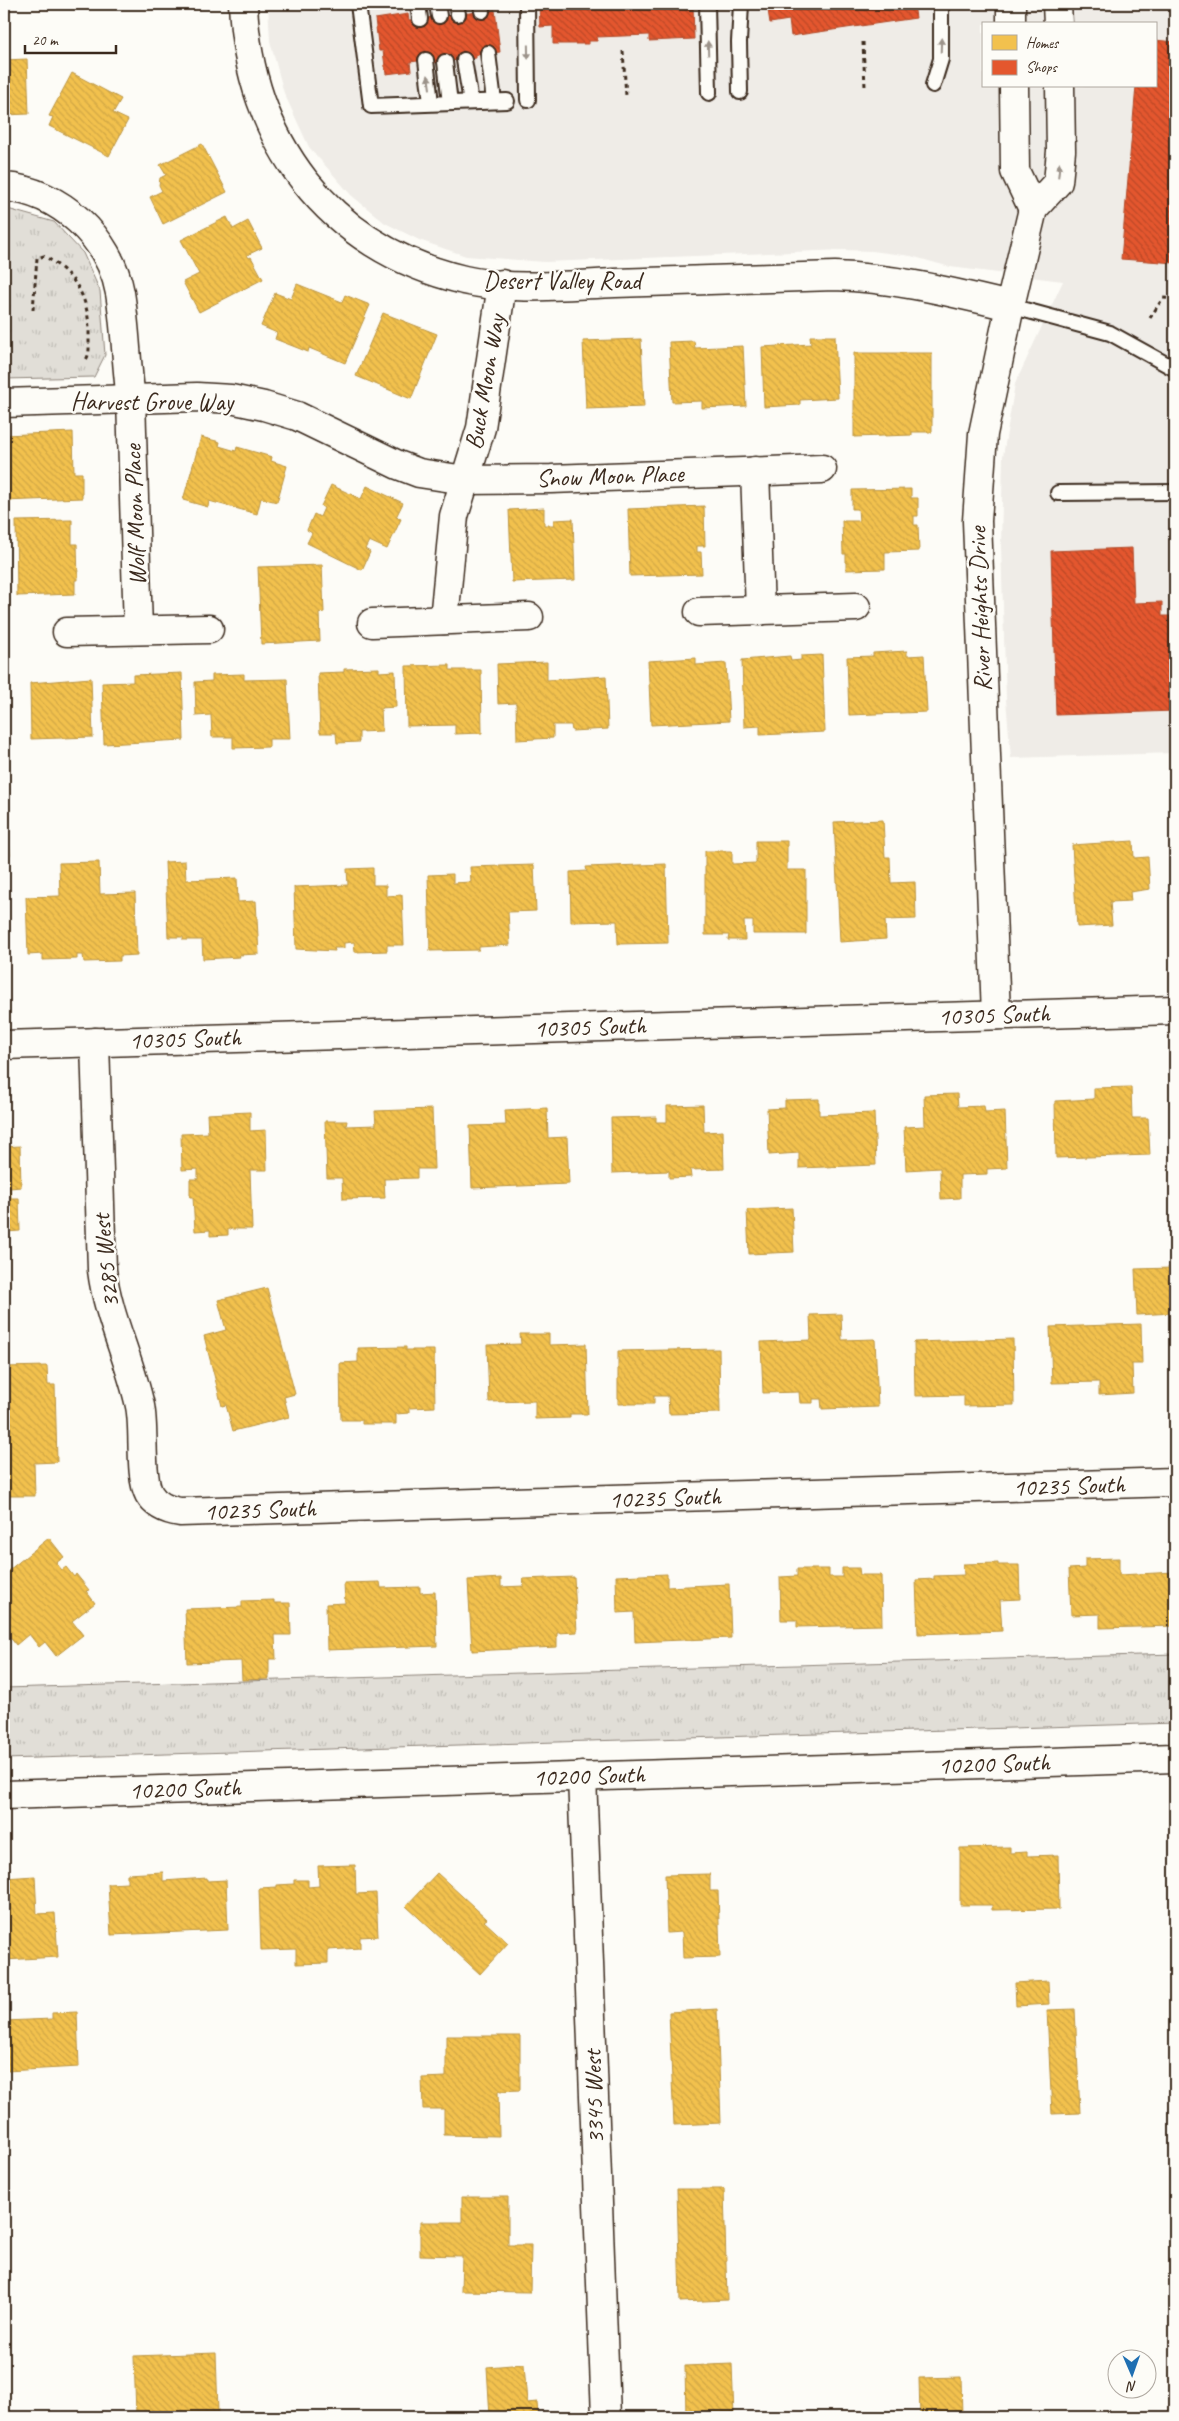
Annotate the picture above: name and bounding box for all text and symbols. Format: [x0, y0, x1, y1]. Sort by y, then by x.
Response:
scale bar [25, 22, 116, 54]
legend [982, 22, 1156, 88]
text: 20 m [32, 31, 59, 50]
text: Homes [1026, 34, 1060, 53]
one-way arrow [938, 37, 946, 53]
one-way arrow [704, 40, 712, 56]
one-way arrow [524, 44, 532, 60]
text: Shops [1026, 58, 1059, 77]
one-way arrow [424, 73, 432, 89]
one-way arrow [1055, 162, 1063, 178]
street label: Desert Valley Road [483, 265, 645, 297]
street label: Buck Moon Way [457, 310, 513, 452]
street label: Harvest Grove Way [71, 386, 236, 418]
street label: Wolf Moon Place [116, 442, 153, 586]
street label: Snow Moon Place [536, 457, 686, 495]
street label: River Heights Drive [961, 524, 999, 692]
street label: 10305 South [938, 997, 1052, 1033]
street label: 10305 South [534, 1009, 648, 1045]
street label: 10305 South [129, 1021, 243, 1057]
street label: 3285 West [85, 1210, 127, 1310]
street label: 10235 South [1013, 1468, 1127, 1504]
street label: 10235 South [609, 1480, 723, 1516]
street label: 10235 South [204, 1492, 318, 1528]
street label: 10200 South [938, 1746, 1052, 1782]
street label: 10200 South [533, 1758, 647, 1794]
street label: 10200 South [129, 1771, 243, 1807]
street label: 3345 West [576, 2047, 612, 2145]
north arrow [1106, 2348, 1156, 2398]
text: N [1125, 2378, 1137, 2395]

